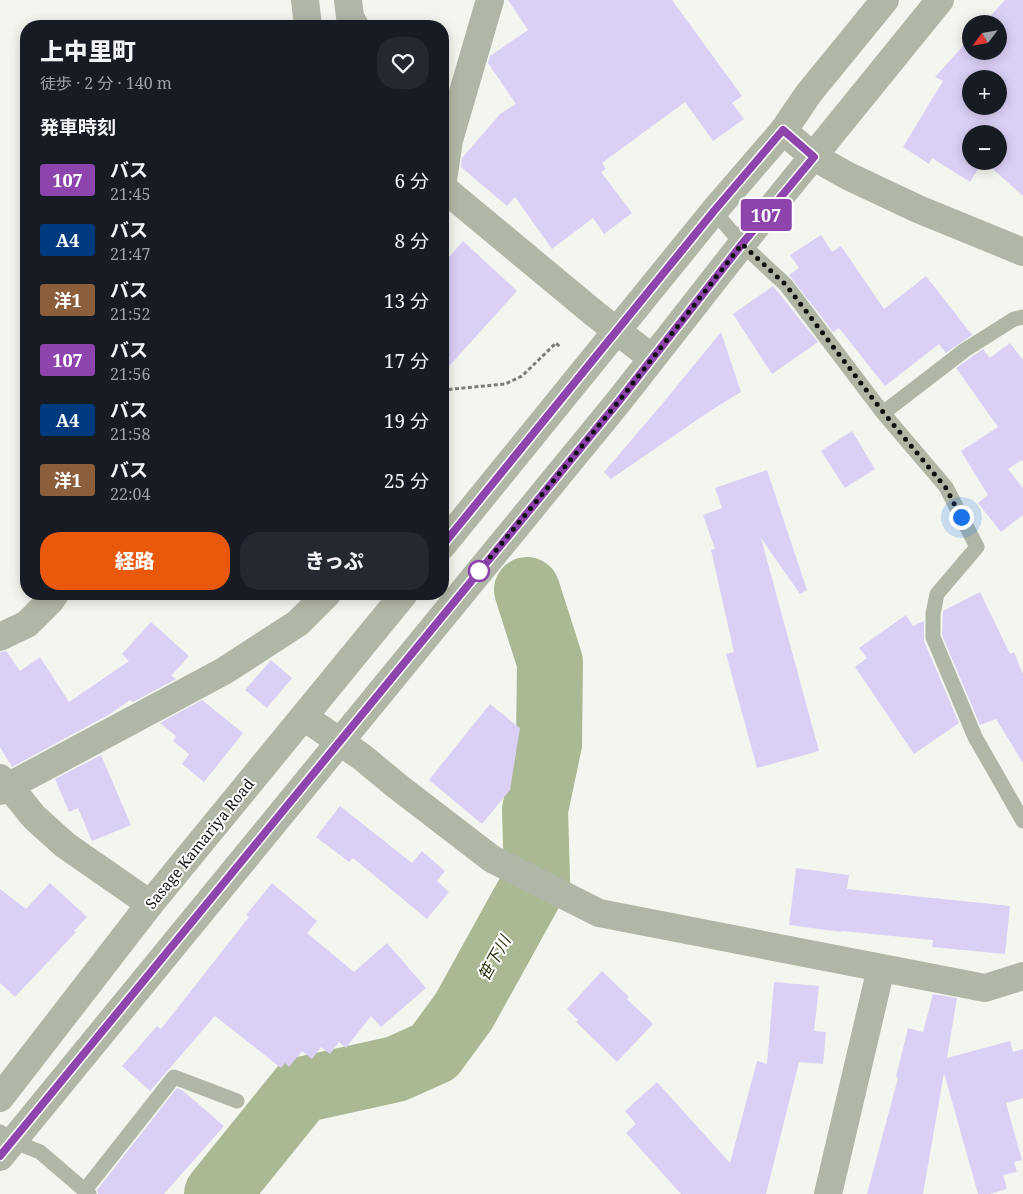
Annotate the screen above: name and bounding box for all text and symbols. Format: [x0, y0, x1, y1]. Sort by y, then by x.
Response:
north arrow [962, 15, 1008, 60]
map controls [962, 15, 1007, 170]
text: 上中里町 [40, 34, 136, 67]
button: heart [377, 37, 429, 89]
button: + [962, 70, 1007, 115]
text: 徒歩 · 2 分 · 140 m [40, 72, 172, 94]
text: 発車時刻 [40, 114, 116, 140]
button: − [962, 125, 1007, 170]
text: バス [110, 157, 148, 183]
text: 107 [52, 168, 83, 192]
text: 6 分 [394, 168, 429, 194]
text: 21:45 [110, 183, 150, 205]
line badge: 107 [737, 199, 795, 231]
text: 107 [751, 203, 781, 227]
text: バス [110, 217, 148, 243]
text: A4 [56, 228, 79, 252]
text: 8 分 [394, 228, 429, 254]
text: 21:47 [110, 243, 150, 265]
text: バス [110, 277, 148, 303]
text: 洋1 [53, 288, 82, 312]
text: 13 分 [384, 288, 429, 314]
text: 21:52 [110, 303, 150, 325]
text: バス [110, 337, 148, 363]
text: 107 [52, 348, 83, 372]
text: 17 分 [384, 348, 429, 374]
text: 21:56 [110, 363, 150, 385]
text: バス [110, 397, 148, 423]
text: A4 [56, 408, 79, 432]
text: 19 分 [384, 408, 429, 434]
text: 21:58 [110, 423, 150, 445]
text: バス [110, 457, 148, 483]
text: 洋1 [53, 468, 82, 492]
text: 25 分 [384, 468, 429, 494]
text: 22:04 [110, 483, 150, 505]
your location [949, 505, 974, 530]
button: 経路 [40, 532, 230, 590]
button: きっぷ [240, 532, 429, 590]
unlabelled marker [468, 560, 490, 582]
street label: Sasage Kamariya Road [140, 774, 258, 913]
water label: 笹下川 [473, 930, 516, 984]

